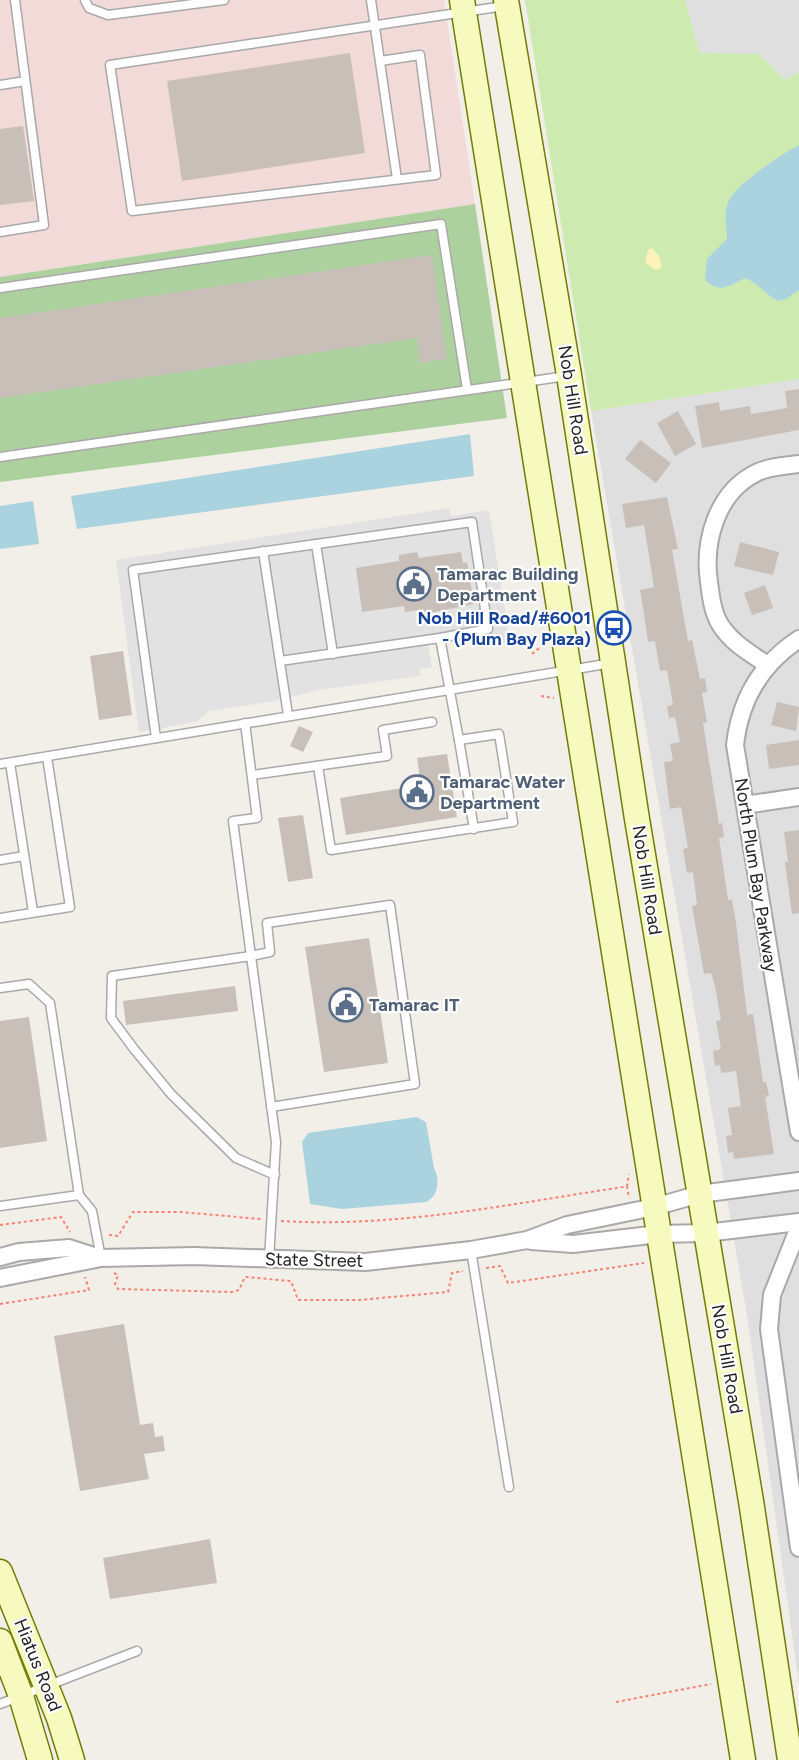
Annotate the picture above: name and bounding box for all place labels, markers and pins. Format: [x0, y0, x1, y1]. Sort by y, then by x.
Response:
place label: Tamarac Building Department [437, 563, 579, 606]
public building icon: Tamarac Building Department [396, 566, 432, 602]
place label: Nob Hill Road/#6001 - (Plum Bay Plaza) [417, 607, 591, 650]
bus stop icon: Nob Hill Road/#6001 - (Plum Bay Plaza) [596, 610, 632, 646]
place label: Tamarac Water Department [440, 771, 565, 814]
public building icon: Tamarac Water Department [399, 774, 435, 810]
public building icon: Tamarac IT [328, 987, 364, 1023]
place label: Tamarac IT [369, 994, 460, 1016]

